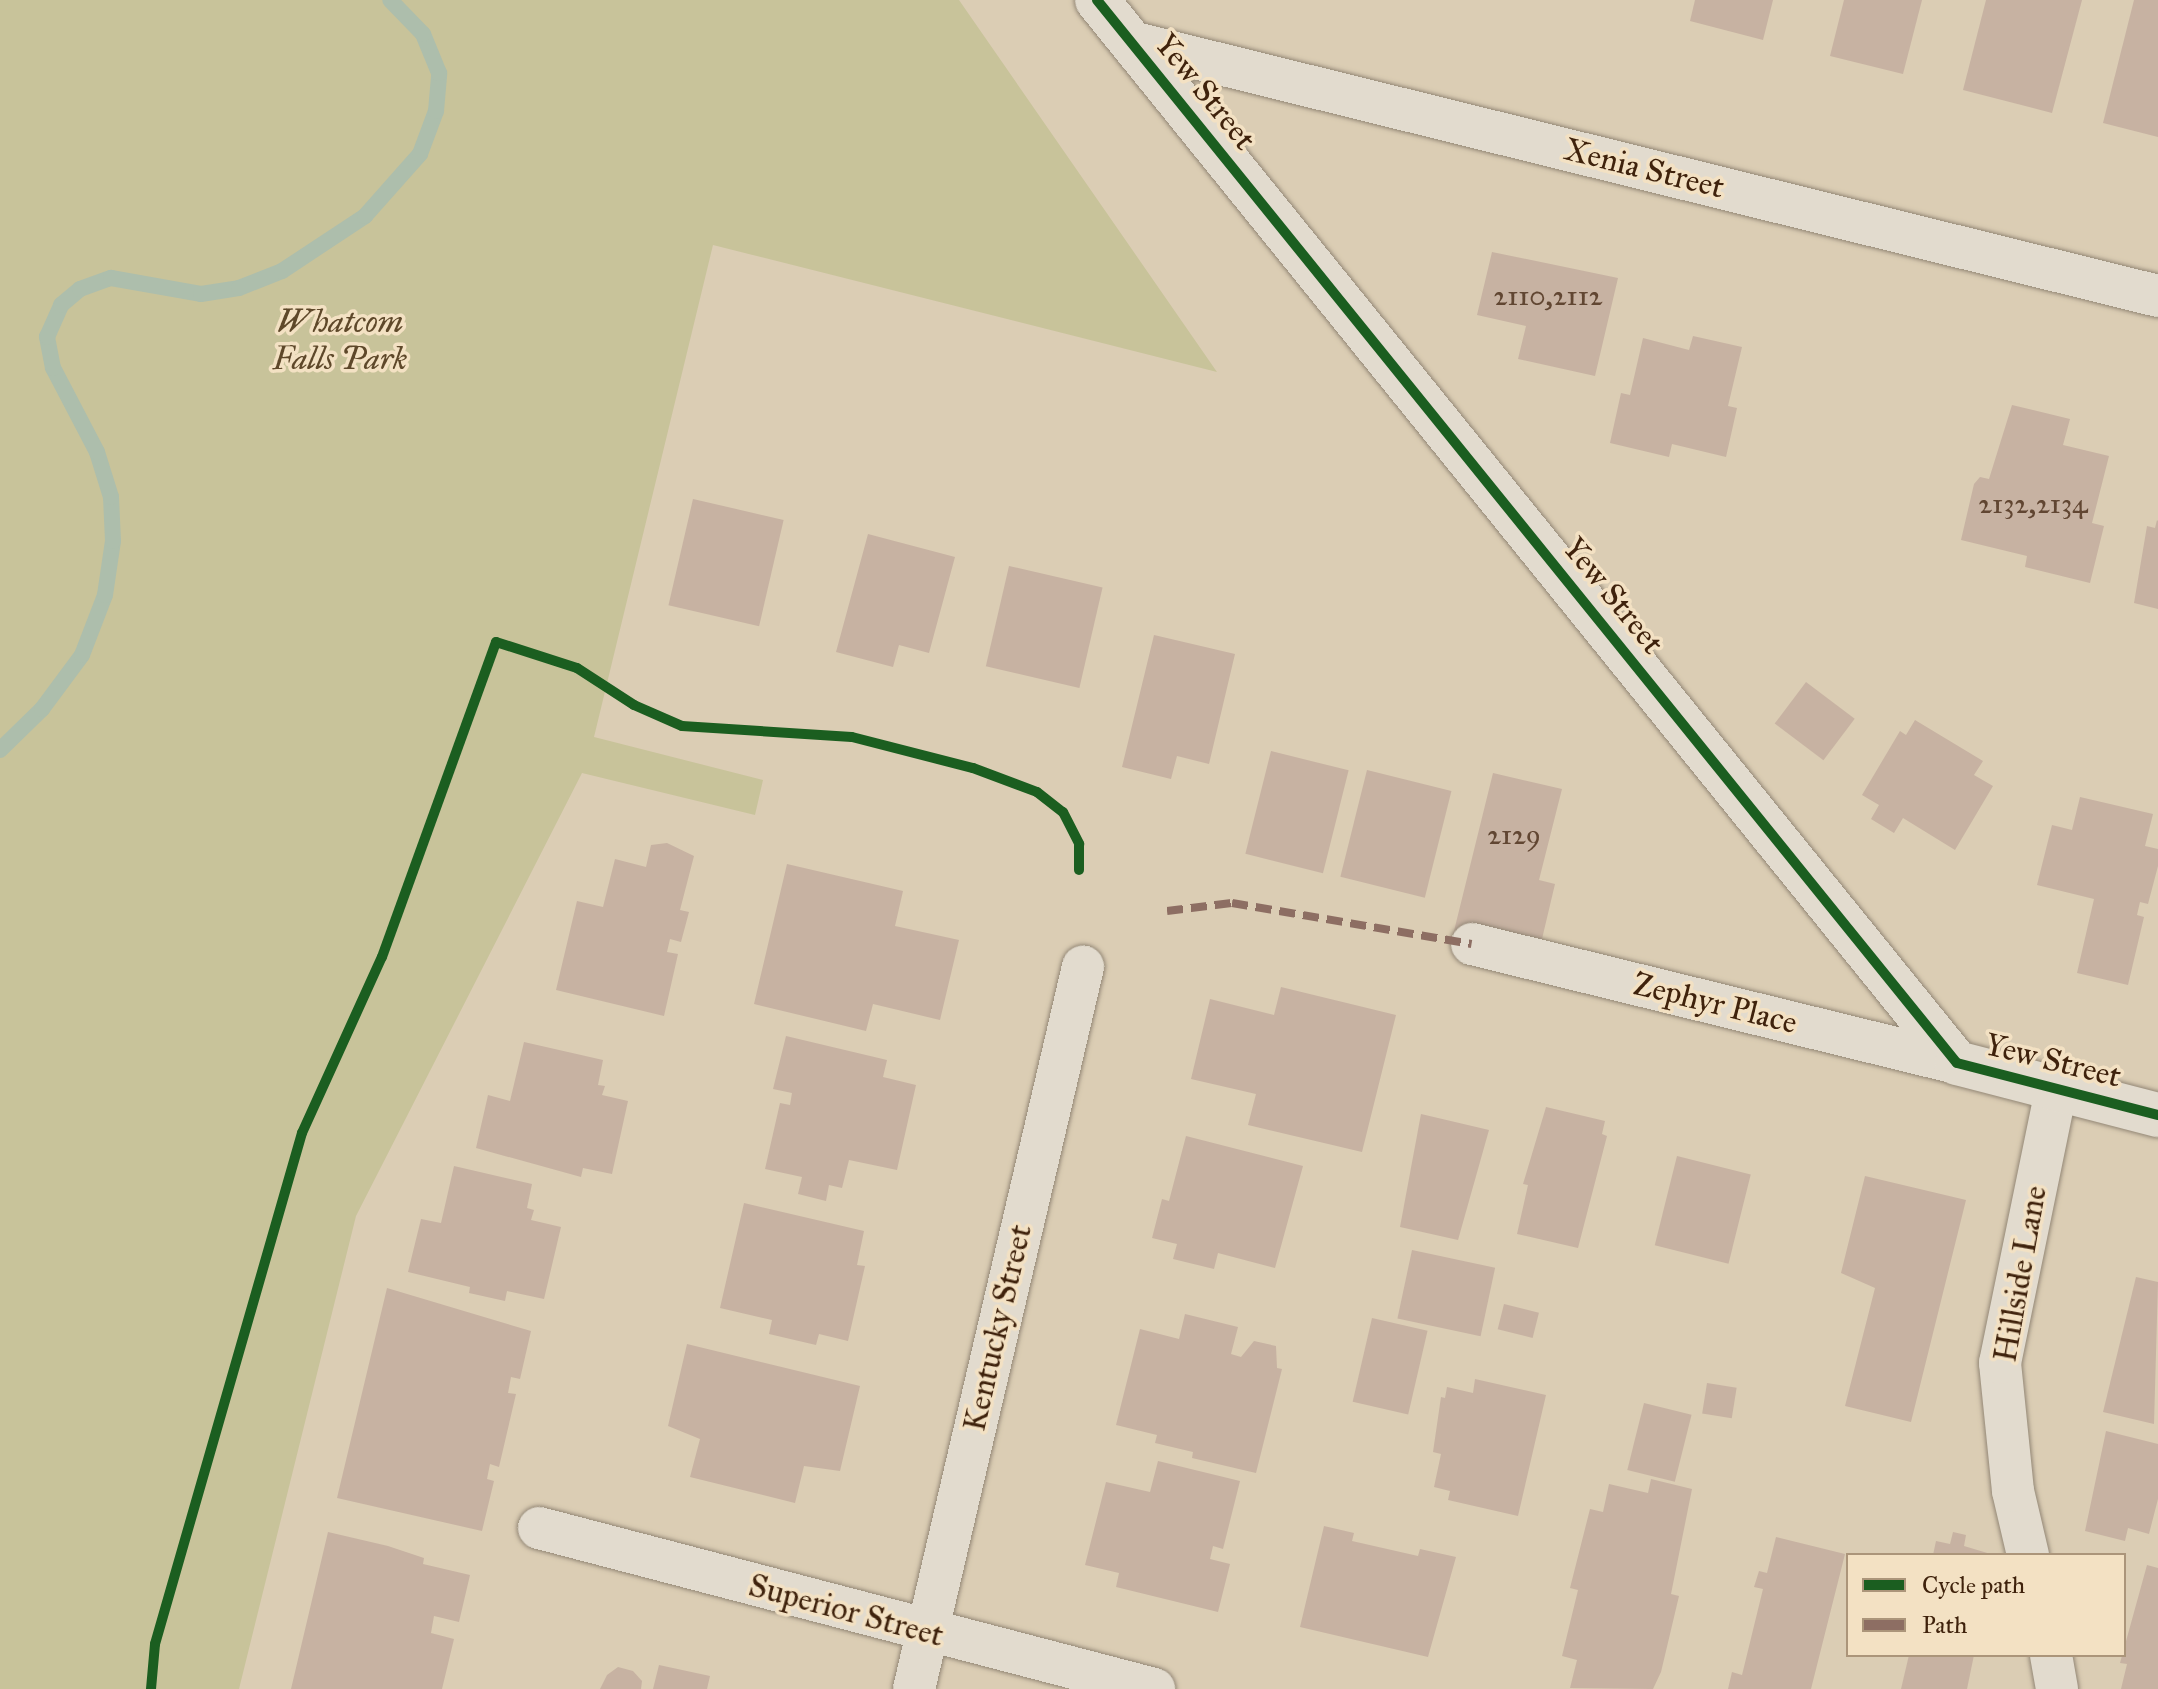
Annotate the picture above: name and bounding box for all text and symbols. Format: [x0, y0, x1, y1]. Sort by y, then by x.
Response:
street label: Yew Street [1146, 26, 1264, 158]
street label: Xenia Street [1560, 131, 1728, 207]
house number: 2110,2112 [1493, 279, 1603, 313]
park label: Whatcom Falls Park [273, 304, 407, 379]
house number: 2132,2134 [1978, 487, 2088, 521]
street label: Yew Street [1554, 530, 1672, 662]
house number: 2129 [1487, 818, 1541, 852]
street label: Zephyr Place [1629, 965, 1801, 1043]
street label: Yew Street [1981, 1026, 2125, 1096]
street label: Hillside Lane [1987, 1183, 2055, 1365]
street label: Kentucky Street [956, 1221, 1040, 1435]
legend [1846, 1553, 2126, 1657]
street label: Superior Street [744, 1567, 948, 1655]
text: Cycle path [1922, 1570, 2025, 1600]
text: Path [1922, 1610, 1967, 1640]

